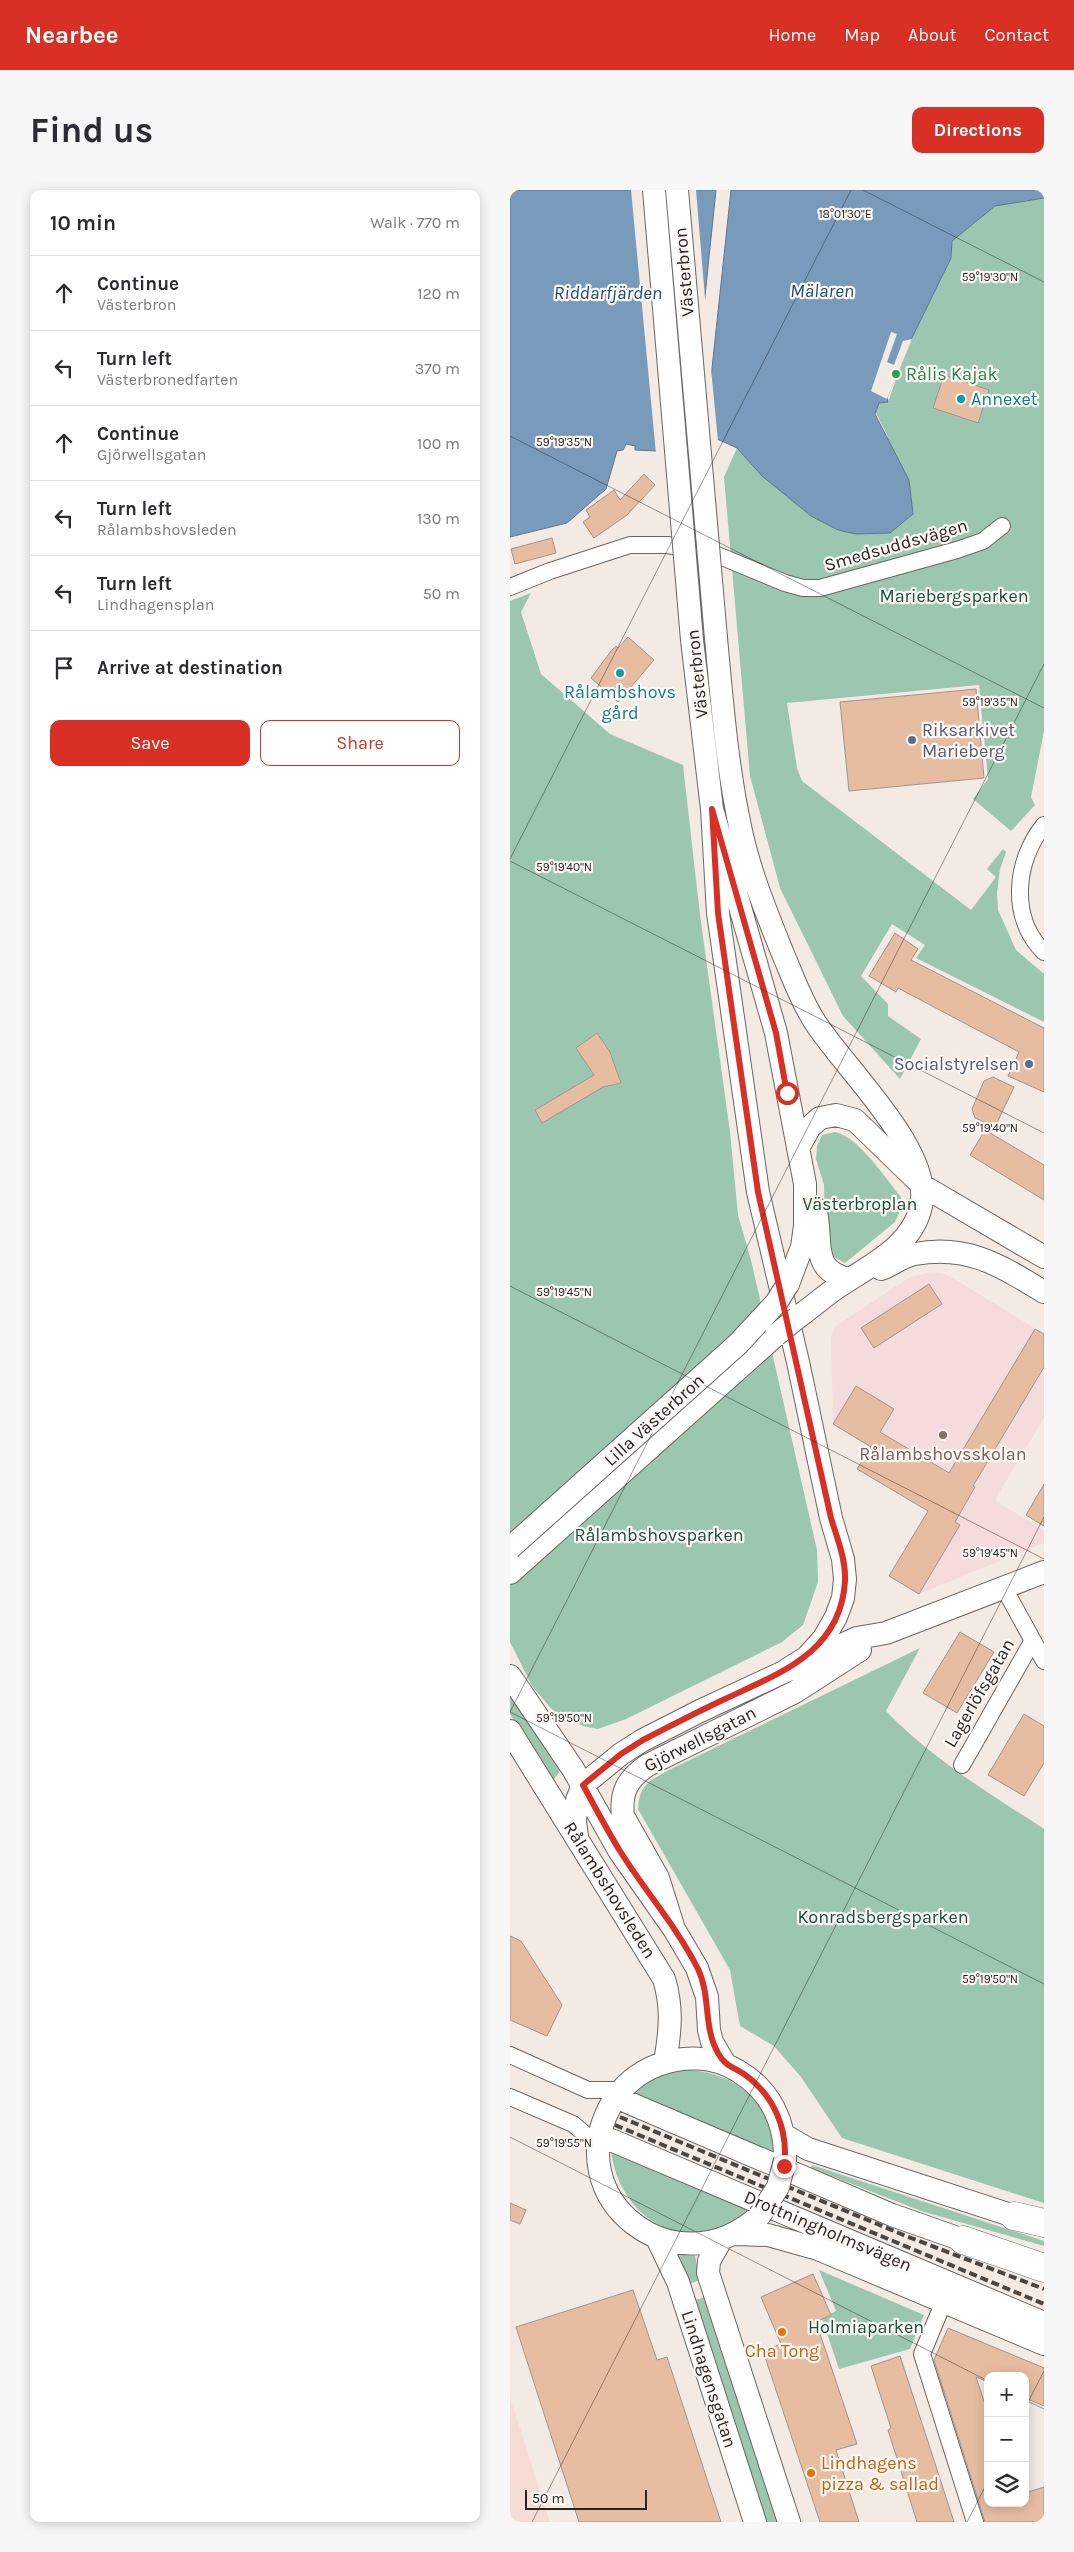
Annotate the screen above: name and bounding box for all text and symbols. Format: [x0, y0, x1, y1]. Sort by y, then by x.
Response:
text: Nearbee [25, 21, 119, 49]
text: Home [768, 24, 816, 46]
text: Map [844, 24, 880, 46]
text: About [908, 24, 957, 46]
text: Contact [985, 24, 1049, 46]
button: Directions [912, 107, 1044, 153]
text: Find us [30, 110, 153, 151]
text: 18°01'30"E [819, 207, 871, 221]
text: 10 min [50, 211, 116, 235]
text: Walk · 770 m [370, 213, 460, 232]
street label: Västerbron [669, 227, 699, 317]
text: 59°19'30"N [962, 270, 1018, 284]
text: Continue [97, 273, 179, 295]
icon: ahead [50, 279, 78, 307]
water label: Mälaren [790, 280, 854, 302]
water label: Riddarfjärden [554, 282, 662, 304]
text: 120 m [417, 284, 460, 303]
text: Västerbron [97, 295, 176, 314]
text: Turn left [97, 348, 172, 370]
icon: left [50, 354, 78, 382]
text: 370 m [415, 359, 460, 378]
place label: Rålis Kajak [906, 363, 998, 385]
marker: Rålis Kajak [890, 368, 902, 380]
text: Västerbronedfarten [97, 370, 238, 389]
place label: Annexet [971, 388, 1038, 410]
marker: Annexet [955, 393, 967, 405]
text: Continue [97, 423, 179, 445]
icon: ahead [50, 429, 78, 457]
text: 100 m [417, 434, 460, 453]
text: 59°19'35"N [536, 435, 592, 449]
text: Gjörwellsgatan [97, 445, 206, 464]
text: Turn left [97, 498, 172, 520]
icon: left [50, 504, 78, 532]
text: 130 m [417, 509, 460, 528]
street label: Smedsuddsvägen [822, 514, 970, 576]
text: Rålambshovsleden [97, 520, 237, 539]
text: Turn left [97, 573, 172, 595]
icon: left [50, 579, 78, 607]
text: 50 m [423, 584, 460, 603]
park label: Mariebergsparken [879, 585, 1029, 607]
text: Lindhagensplan [97, 595, 214, 614]
street label: Västerbron [681, 628, 713, 720]
icon: arrive [50, 654, 78, 682]
text: Arrive at destination [97, 657, 283, 679]
marker: Rålambshovs gård [614, 667, 626, 679]
place label: Rålambshovs gård [564, 681, 676, 724]
text: 59°19'35"N [962, 695, 1018, 709]
place label: Riksarkivet Marieberg [922, 719, 1015, 762]
button: Save [50, 720, 250, 766]
button: Share [260, 720, 460, 766]
marker: Riksarkivet Marieberg [906, 734, 918, 746]
text: 59°19'40"N [536, 860, 592, 874]
place label: Socialstyrelsen [894, 1053, 1019, 1075]
marker: Socialstyrelsen [1023, 1058, 1035, 1070]
route start [776, 1082, 799, 1105]
text: 59°19'40"N [962, 1121, 1018, 1135]
park label: Västerbroplan [803, 1193, 917, 1215]
text: 59°19'45"N [536, 1285, 592, 1299]
street label: Lilla Västerbron [599, 1369, 709, 1471]
marker: Rålambshovsskolan [937, 1429, 949, 1441]
place label: Rålambshovsskolan [859, 1443, 1027, 1465]
park label: Rålambshovsparken [574, 1524, 744, 1546]
text: 59°19'45"N [962, 1546, 1018, 1560]
street label: Lagerlöfsgatan [939, 1635, 1019, 1751]
street label: Gjörwellsgatan [640, 1701, 760, 1777]
text: 59°19'50"N [536, 1711, 592, 1725]
street label: Rålambshovsleden [559, 1818, 661, 1962]
park label: Konradsbergsparken [797, 1906, 969, 1928]
text: 59°19'50"N [962, 1972, 1018, 1986]
text: 59°19'55"N [536, 2136, 592, 2150]
route end [773, 2155, 796, 2178]
street label: Drottningholmsvägen [741, 2186, 915, 2276]
street label: Lindhagensgatan [676, 2307, 742, 2451]
park label: Holmiaparken [808, 2316, 924, 2338]
marker: Cha Tong [776, 2326, 788, 2338]
place label: Cha Tong [745, 2340, 819, 2362]
map controls [984, 2372, 1029, 2507]
button: + [984, 2372, 1029, 2417]
button: − [984, 2417, 1029, 2462]
place label: Lindhagens pizza & sallad [821, 2452, 939, 2495]
button: layers [984, 2462, 1029, 2507]
marker: Lindhagens pizza & sallad [805, 2467, 817, 2479]
scale bar [525, 2487, 648, 2510]
text: 50 m [532, 2490, 565, 2507]

